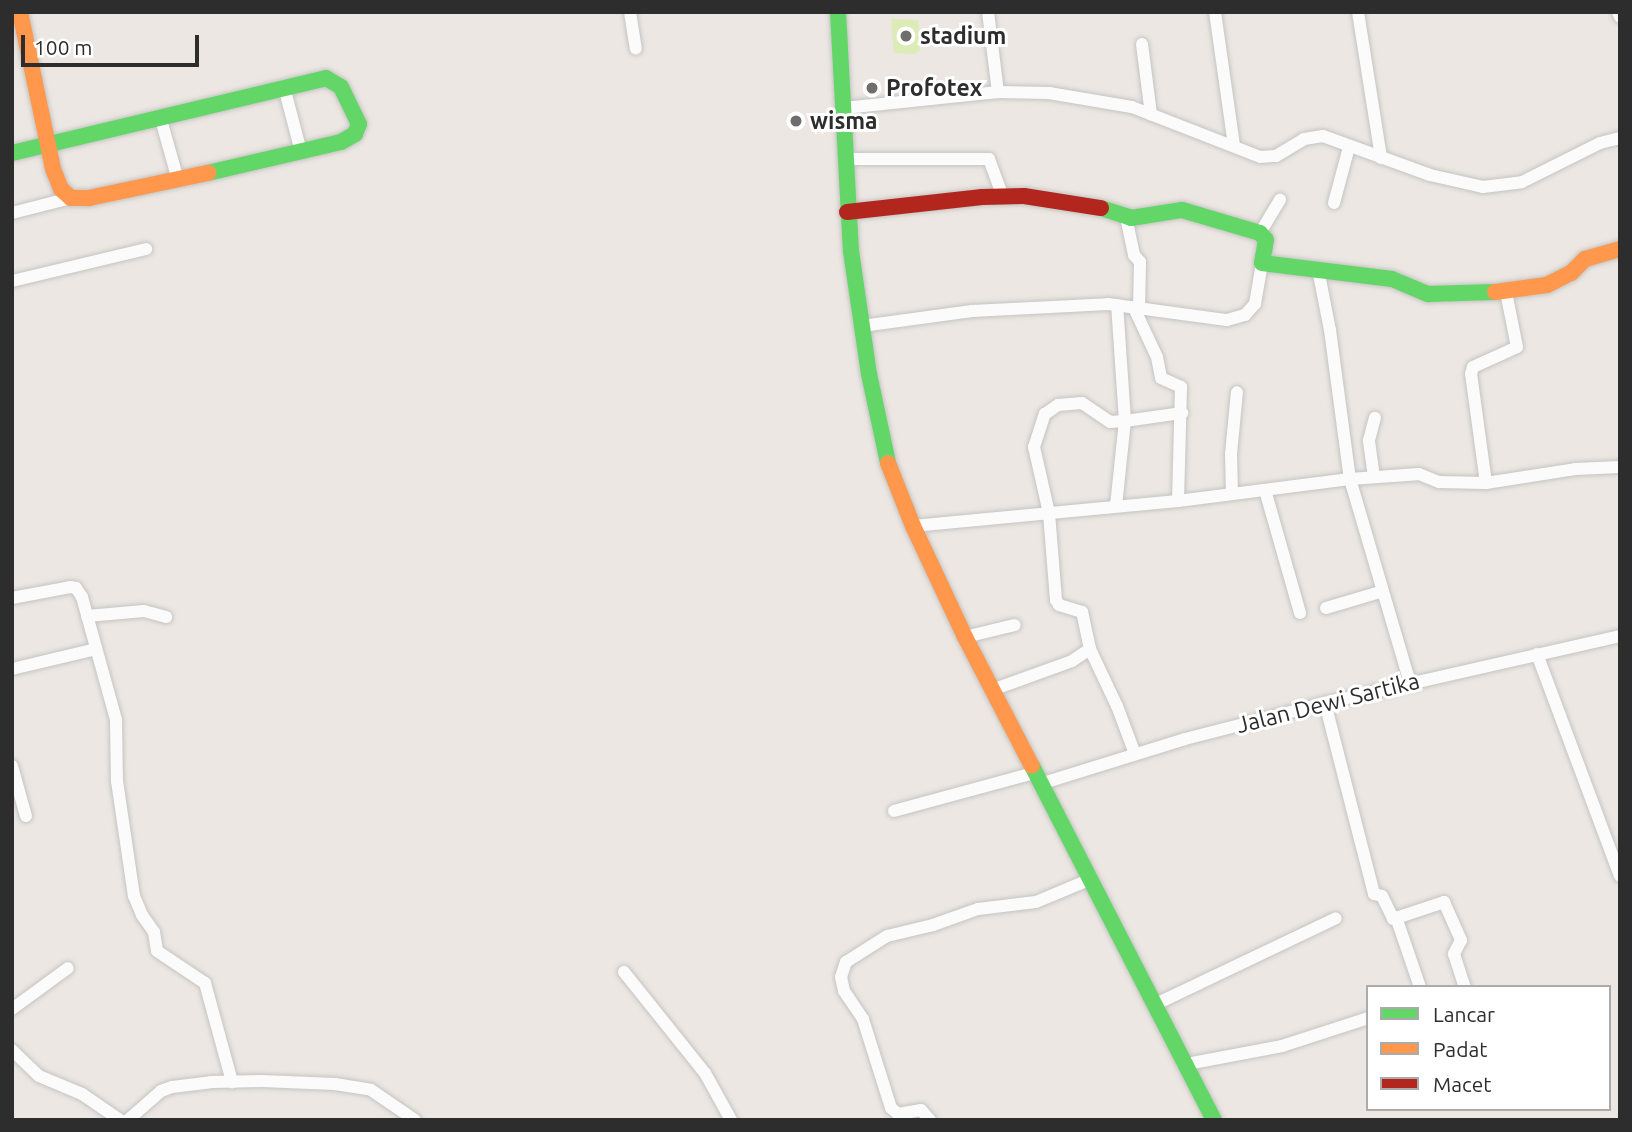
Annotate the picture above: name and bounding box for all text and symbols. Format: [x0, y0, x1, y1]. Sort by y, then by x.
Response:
scale bar [24, 21, 203, 65]
place label: stadium [920, 22, 1006, 50]
marker: stadium [898, 28, 914, 44]
text: 100 m [34, 35, 92, 59]
place label: Profotex [886, 74, 982, 102]
marker: Profotex [864, 80, 880, 96]
place label: wisma [810, 107, 878, 135]
marker: wisma [788, 113, 804, 129]
street label: Jalan Dewi Sartika [1234, 667, 1422, 739]
legend [1366, 985, 1611, 1111]
text: Lancar [1433, 1002, 1495, 1026]
text: Padat [1433, 1037, 1488, 1061]
text: Macet [1433, 1072, 1492, 1096]

